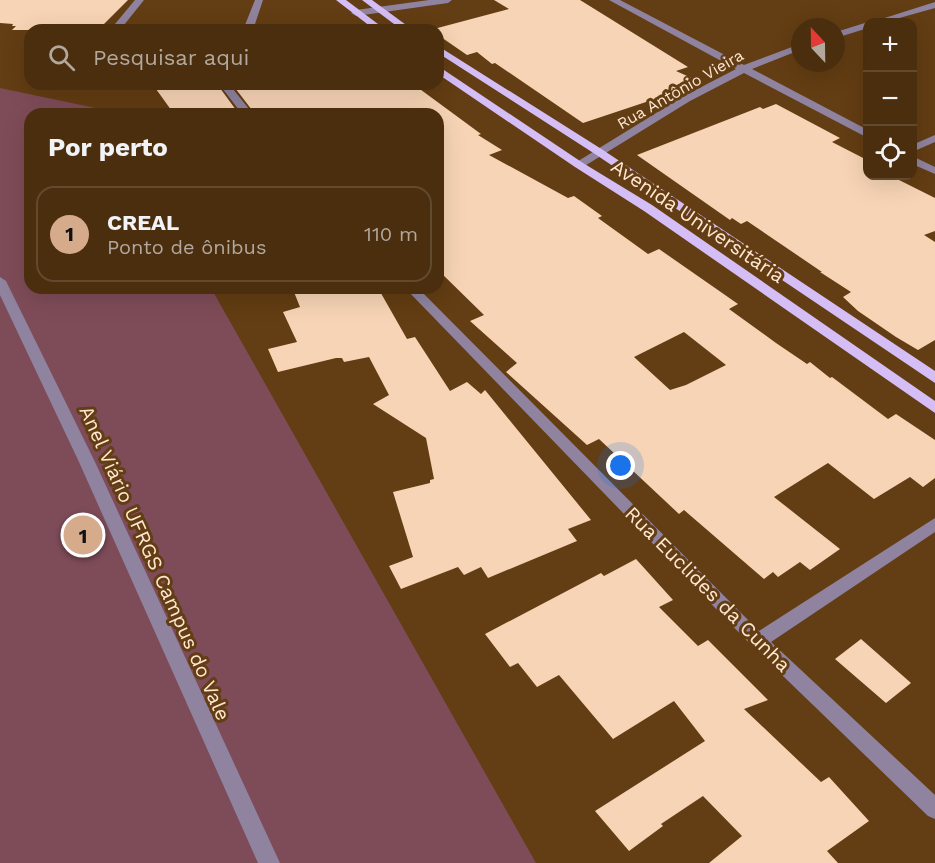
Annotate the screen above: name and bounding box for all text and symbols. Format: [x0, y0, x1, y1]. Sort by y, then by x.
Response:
north arrow [791, 18, 845, 72]
map controls [863, 18, 917, 180]
button: + [863, 18, 917, 72]
search box [24, 24, 444, 90]
icon: search [45, 41, 78, 74]
text: Pesquisar aqui [93, 45, 249, 70]
street label: Rua Antônio Vieira [614, 46, 747, 133]
button: − [863, 72, 917, 126]
button: locate [863, 126, 917, 180]
text: Por perto [48, 132, 168, 162]
street label: Avenida Universitária [607, 154, 789, 288]
text: CREAL [107, 210, 179, 235]
text: 1 [65, 222, 74, 246]
text: 110 m [364, 222, 418, 246]
text: Ponto de ônibus [107, 235, 266, 259]
street label: Anel Viário UFRGS Campus do Vale [74, 402, 236, 724]
your location [606, 451, 635, 480]
street label: Rua Euclides da Cunha [620, 501, 796, 677]
pin: 1 [64, 512, 103, 558]

